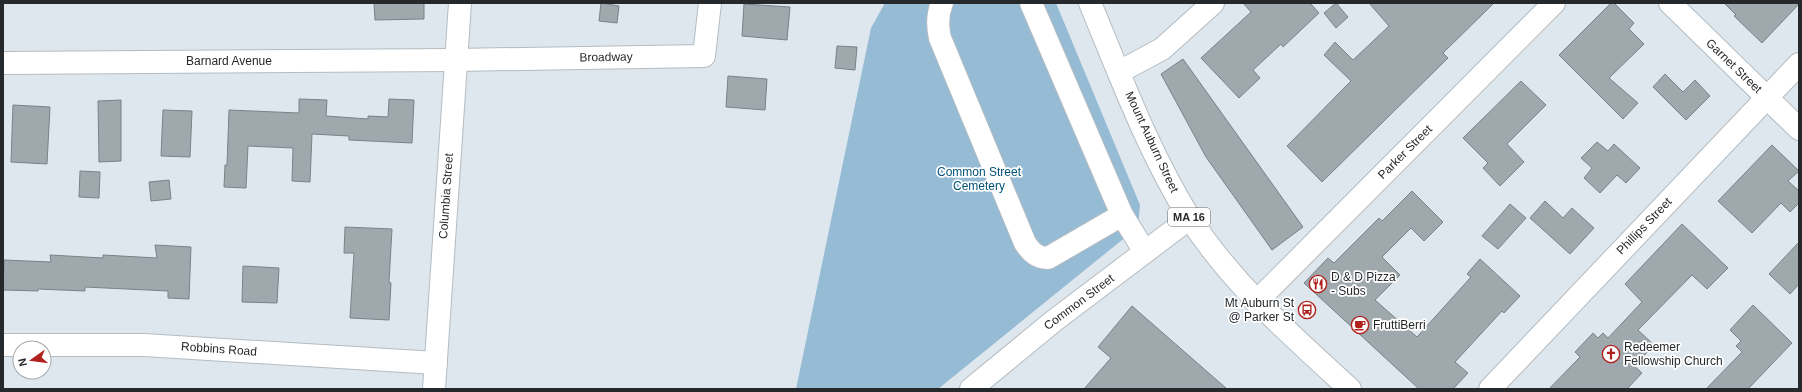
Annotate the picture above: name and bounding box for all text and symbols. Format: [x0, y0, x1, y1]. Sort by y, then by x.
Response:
street label: Garnet Street [1703, 36, 1765, 97]
street label: Broadway [579, 50, 633, 64]
street label: Barnard Avenue [186, 54, 272, 68]
street label: Mount Auburn Street [1122, 89, 1182, 195]
street label: Parker Street [1375, 122, 1435, 182]
street label: Columbia Street [436, 152, 456, 239]
park label: Common Street Cemetery [937, 165, 1022, 193]
street label: Phillips Street [1613, 194, 1675, 257]
road number: MA 16 [1168, 208, 1210, 226]
place label: D & D Pizza - Subs [1331, 270, 1396, 298]
street label: Common Street [1041, 271, 1117, 333]
restaurant icon: D & D Pizza - Subs [1308, 274, 1328, 294]
place label: Mt Auburn St @ Parker St [1225, 296, 1295, 324]
bus stop icon: Mt Auburn St @ Parker St [1297, 300, 1317, 320]
cafe icon: FruttiBerri [1350, 315, 1370, 335]
place label: FruttiBerri [1373, 318, 1426, 332]
street label: Robbins Road [181, 339, 257, 359]
north arrow [12, 340, 52, 380]
place label: Redeemer Fellowship Church [1624, 340, 1723, 368]
church icon: Redeemer Fellowship Church [1601, 344, 1621, 364]
text: N [16, 357, 29, 368]

